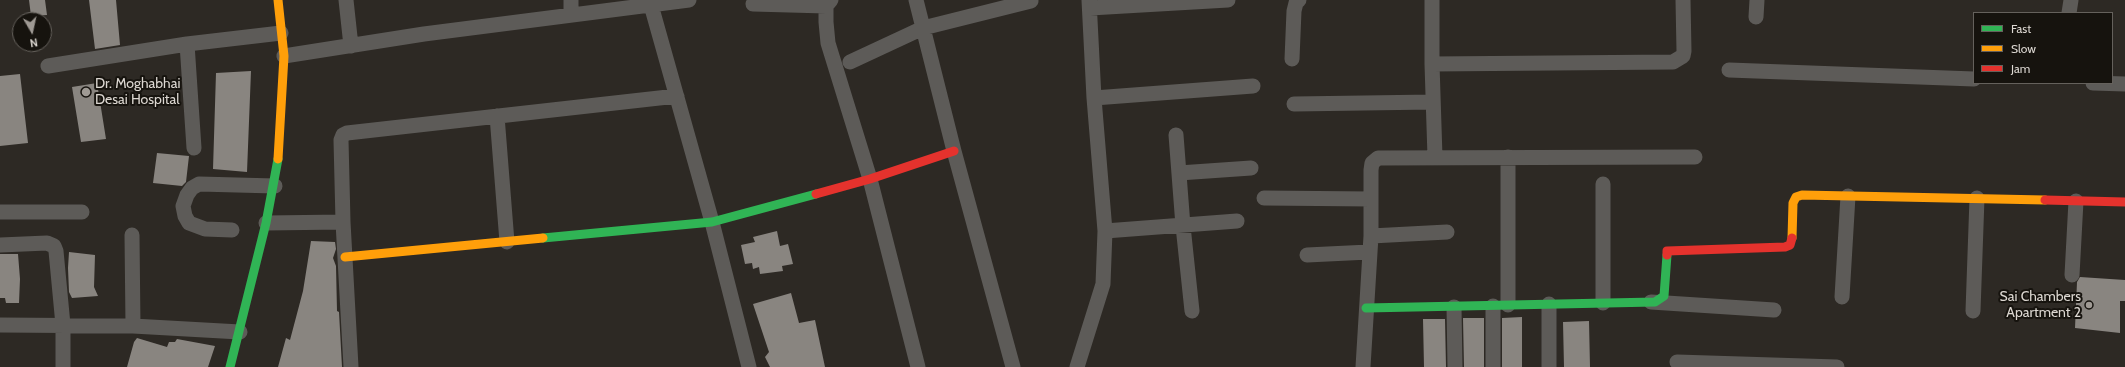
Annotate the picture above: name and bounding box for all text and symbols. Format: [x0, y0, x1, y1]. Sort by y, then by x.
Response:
north arrow [12, 12, 52, 52]
legend [1973, 12, 2113, 84]
text: Fast [2011, 21, 2031, 36]
text: N [29, 35, 39, 50]
text: Slow [2011, 41, 2036, 56]
text: Jam [2011, 61, 2030, 76]
place label: Dr. Moghabhai Desai Hospital [95, 76, 180, 108]
marker: Dr. Moghabhai Desai Hospital [80, 86, 92, 98]
place label: Sai Chambers Apartment 2 [2000, 289, 2081, 322]
marker: Sai Chambers Apartment 2 [2084, 300, 2094, 310]

